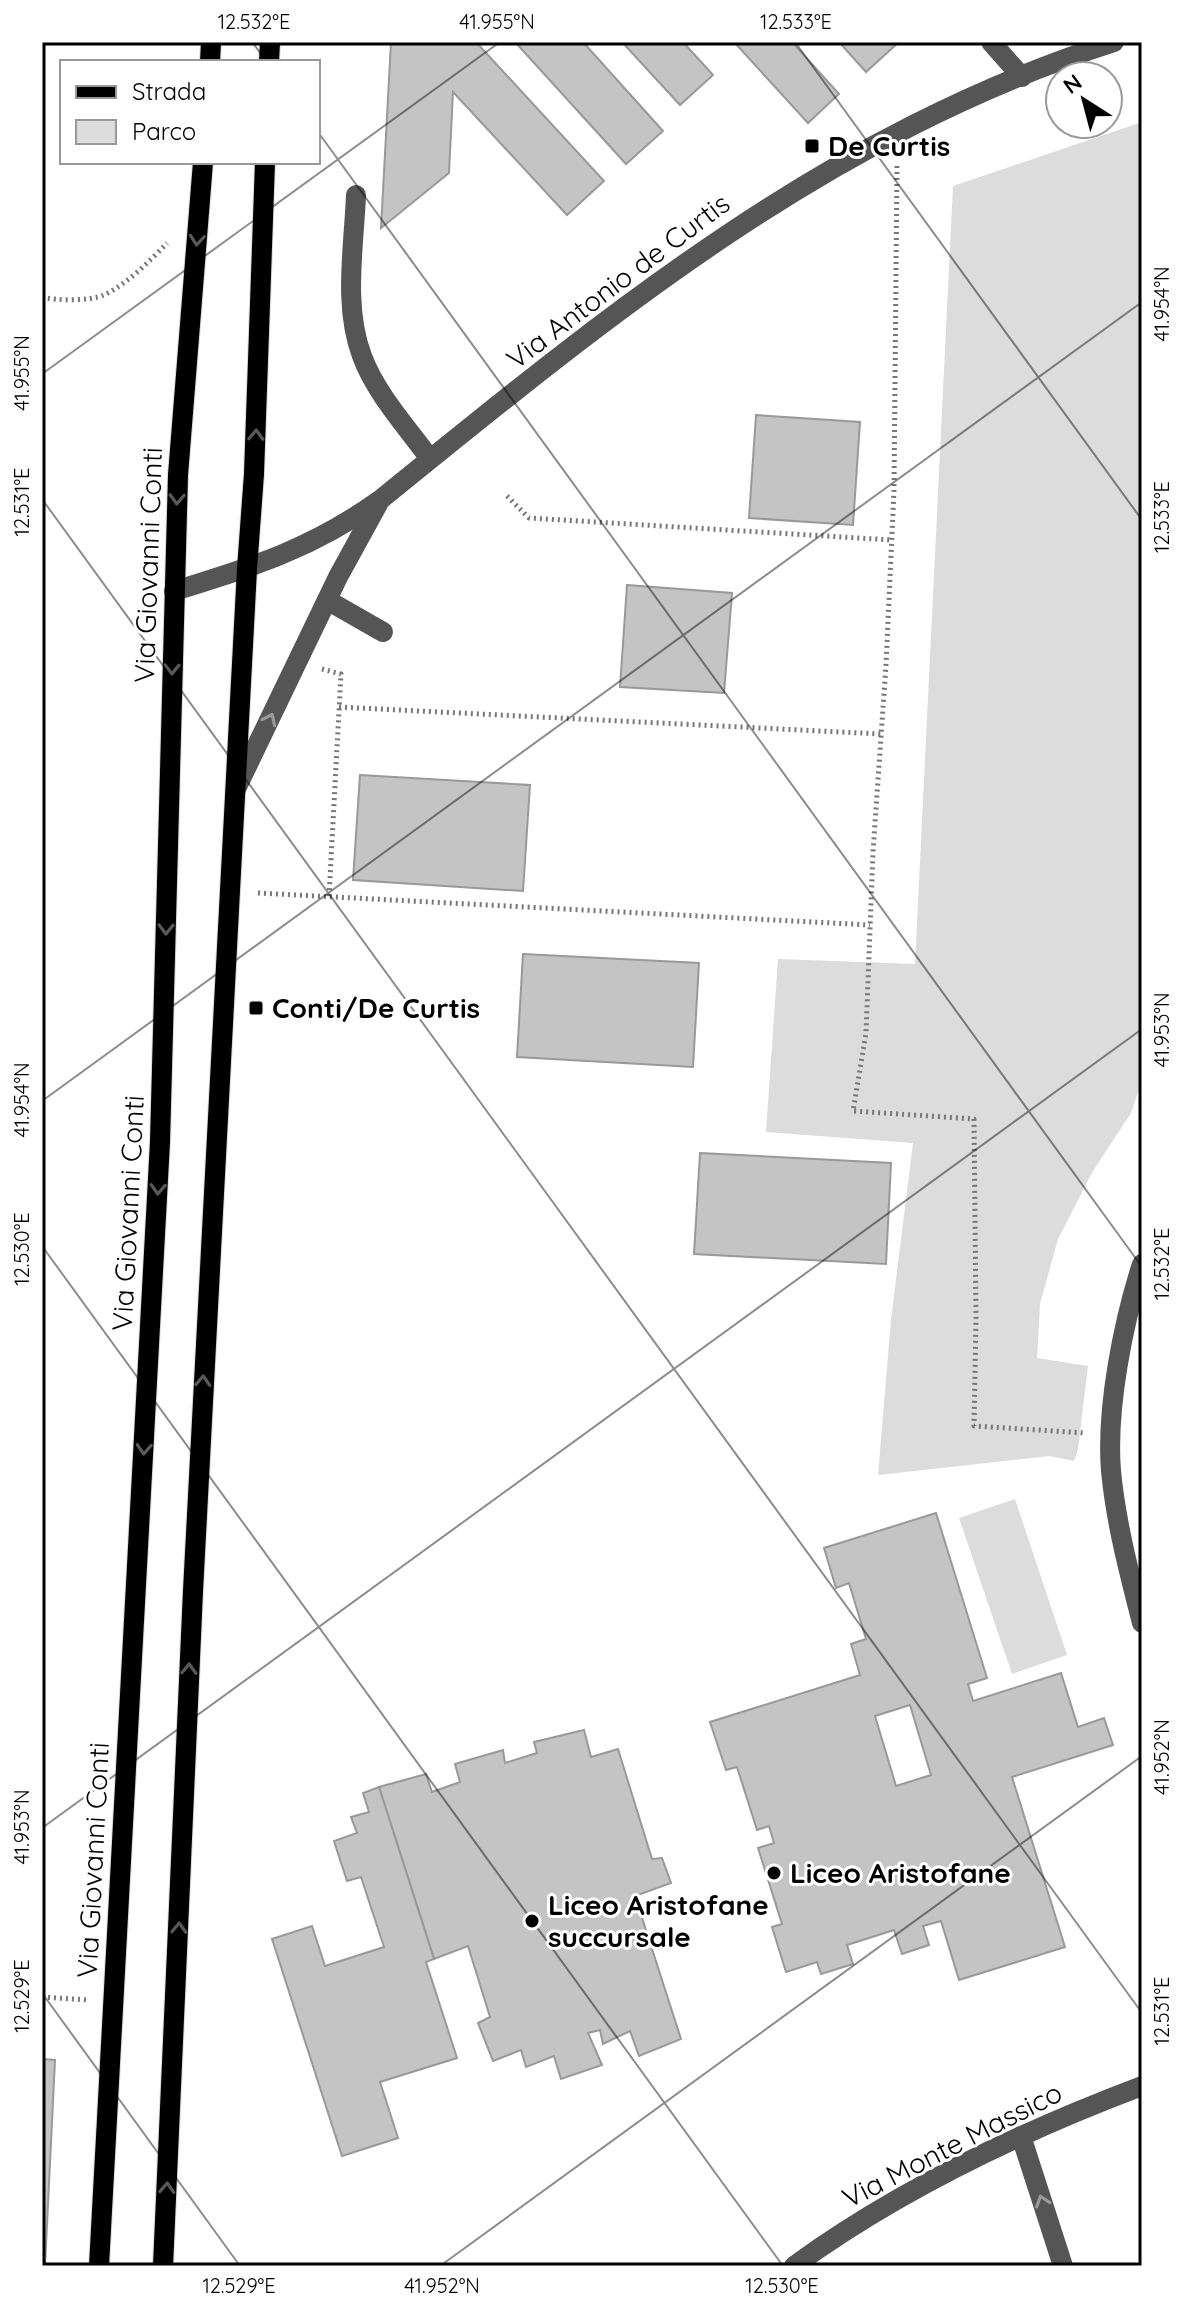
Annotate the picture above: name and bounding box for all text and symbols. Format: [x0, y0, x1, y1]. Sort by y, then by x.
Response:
text: 12.532°E [218, 9, 290, 34]
text: 41.955°N [459, 9, 535, 34]
text: 12.533°E [760, 9, 832, 34]
legend [60, 60, 320, 164]
north arrow [1044, 60, 1124, 140]
text: N [1057, 68, 1087, 100]
text: Strada [132, 76, 206, 106]
text: Parco [132, 116, 196, 146]
place label: De Curtis [828, 128, 950, 163]
marker: De Curtis [803, 137, 821, 155]
street label: Via Antonio de Curtis [499, 185, 736, 376]
one-way arrow [189, 234, 206, 247]
text: 41.954°N [1149, 266, 1174, 342]
text: 41.955°N [9, 335, 34, 411]
one-way arrow [247, 428, 264, 441]
street label: Via Giovanni Conti [126, 446, 169, 684]
text: 12.531°E [9, 468, 34, 536]
text: 12.533°E [1149, 481, 1174, 553]
one-way arrow [169, 493, 186, 506]
one-way arrow [163, 663, 181, 676]
one-way arrow [260, 712, 276, 727]
one-way arrow [157, 923, 174, 936]
place label: Conti/De Curtis [272, 990, 480, 1025]
text: 41.953°N [1149, 992, 1174, 1068]
marker: Conti/De Curtis [247, 999, 265, 1017]
text: 41.954°N [9, 1062, 34, 1138]
street label: Via Giovanni Conti [104, 1094, 151, 1332]
one-way arrow [150, 1183, 167, 1196]
text: 12.530°E [9, 1212, 34, 1286]
text: 12.532°E [1149, 1228, 1174, 1300]
one-way arrow [195, 1374, 212, 1387]
one-way arrow [136, 1443, 153, 1456]
one-way arrow [181, 1662, 198, 1675]
text: 41.952°N [1149, 1719, 1174, 1795]
street label: Via Giovanni Conti [69, 1741, 116, 1979]
text: 41.953°N [9, 1789, 34, 1865]
place label: Liceo Aristofane [790, 1855, 1011, 1890]
marker: Liceo Aristofane [765, 1864, 783, 1882]
place label: Liceo Aristofane succursale [548, 1887, 769, 1954]
marker: Liceo Aristofane succursale [523, 1912, 541, 1930]
one-way arrow [170, 1921, 187, 1934]
text: 12.529°E [9, 1959, 34, 2033]
text: 12.531°E [1149, 1977, 1174, 2045]
street label: Via Monte Massico [836, 2074, 1068, 2215]
one-way arrow [159, 2181, 176, 2194]
one-way arrow [1036, 2195, 1052, 2209]
text: 12.529°E [202, 2273, 276, 2298]
text: 41.952°N [404, 2273, 480, 2298]
text: 12.530°E [745, 2273, 819, 2298]

